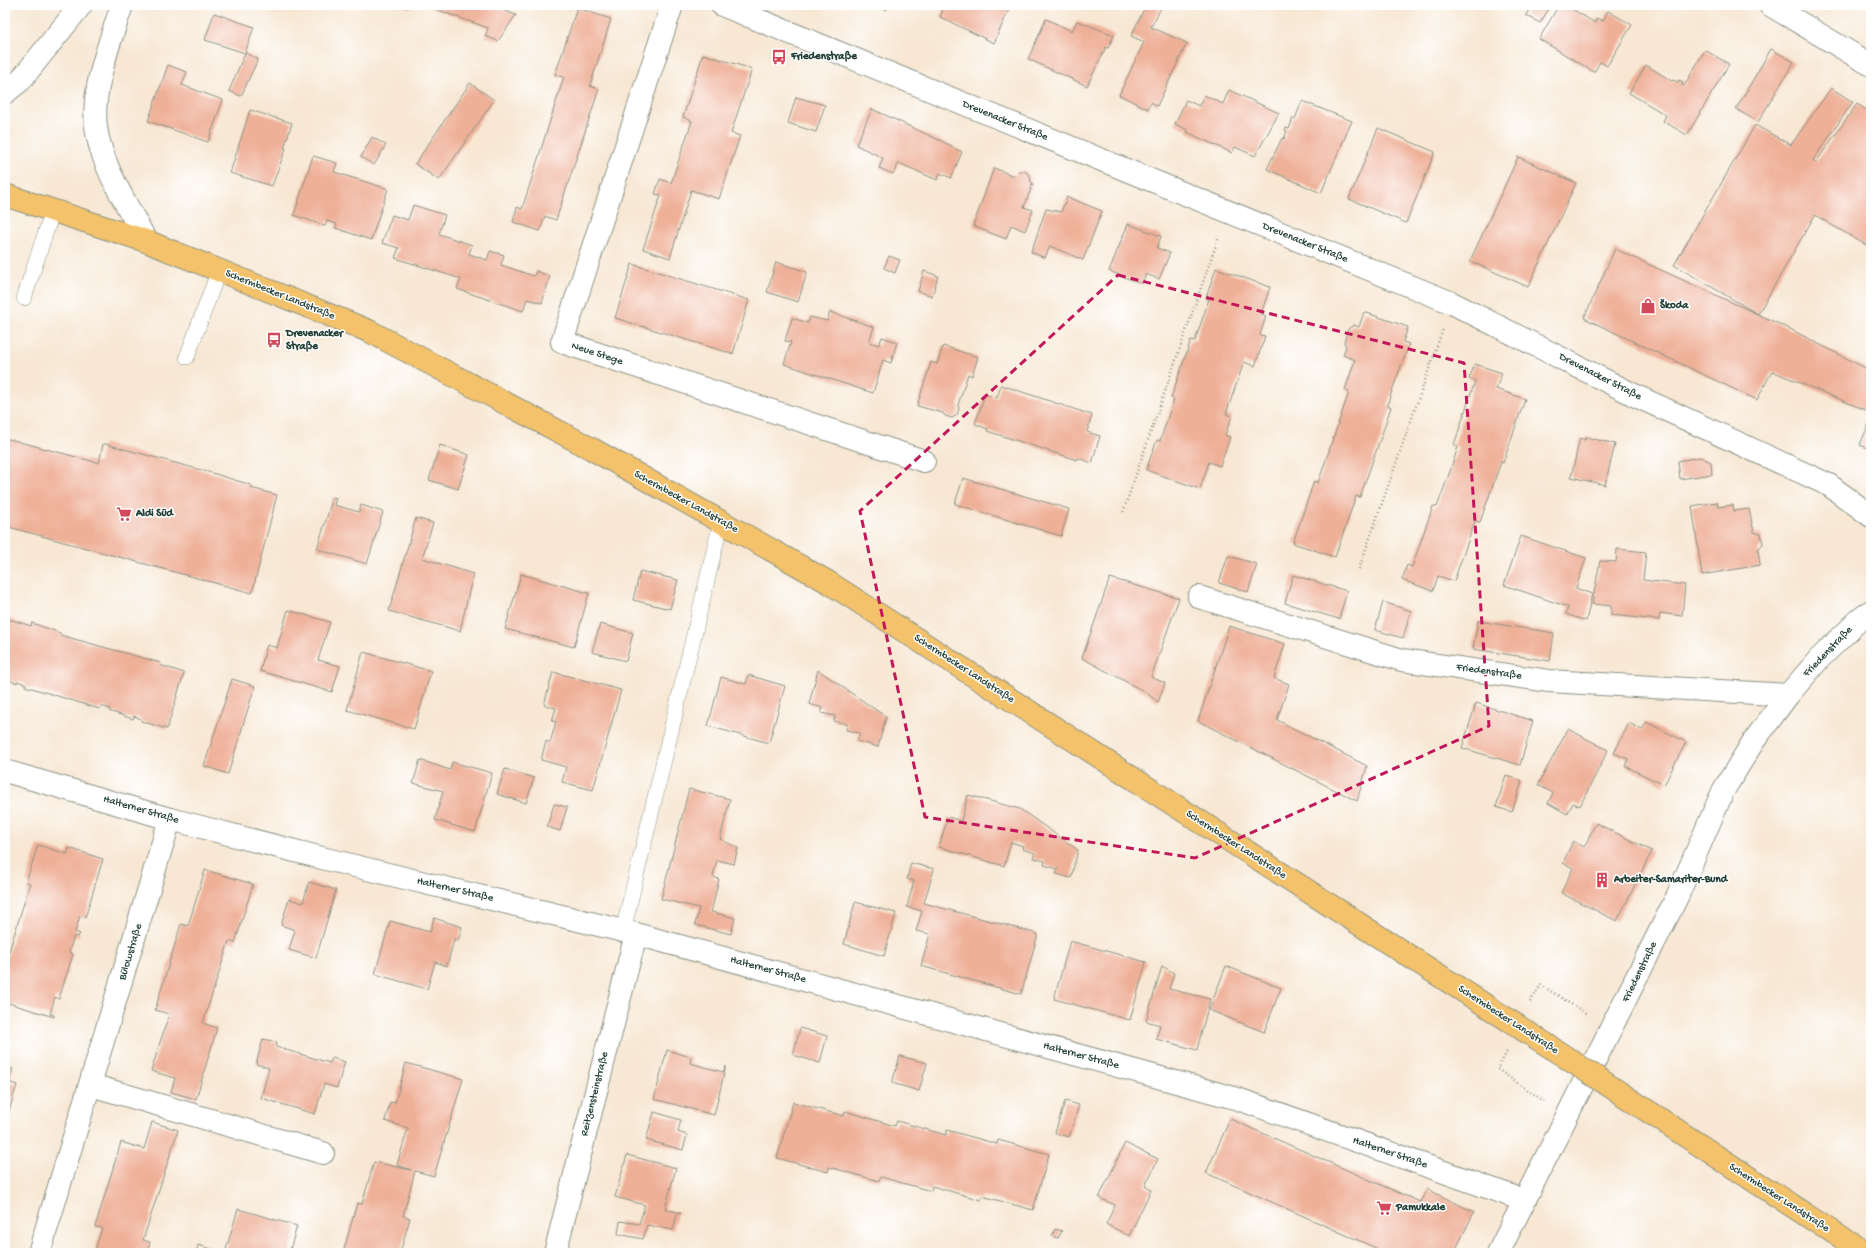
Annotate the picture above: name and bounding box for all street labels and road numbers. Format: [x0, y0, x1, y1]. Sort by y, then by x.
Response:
street label: Drevenacker Straße [959, 98, 1050, 144]
street label: Drevenacker Straße [1259, 220, 1350, 266]
street label: Schermbecker Landstraße [223, 267, 337, 323]
street label: Neue Stege [570, 340, 625, 368]
street label: Drevenacker Straße [1556, 350, 1644, 403]
street label: Schermbecker Landstraße [632, 468, 740, 536]
street label: Friedenstraße [1800, 624, 1855, 681]
street label: Schermbecker Landstraße [912, 632, 1017, 706]
street label: Friedenstraße [1455, 661, 1523, 683]
street label: Halterner Straße [102, 793, 181, 827]
street label: Schermbecker Landstraße [1184, 808, 1289, 882]
street label: Halterner Straße [416, 875, 495, 905]
street label: Bülowstraße [116, 922, 145, 983]
street label: Friedenstraße [1620, 939, 1660, 1005]
street label: Halterner Straße [729, 954, 808, 986]
street label: Schermbecker Landstraße [1456, 983, 1561, 1057]
street label: Halterner Straße [1042, 1040, 1121, 1072]
street label: Reitzensteinstraße [579, 1050, 611, 1138]
street label: Halterner Straße [1351, 1135, 1429, 1172]
street label: Schermbecker Landstraße [1727, 1161, 1832, 1235]

